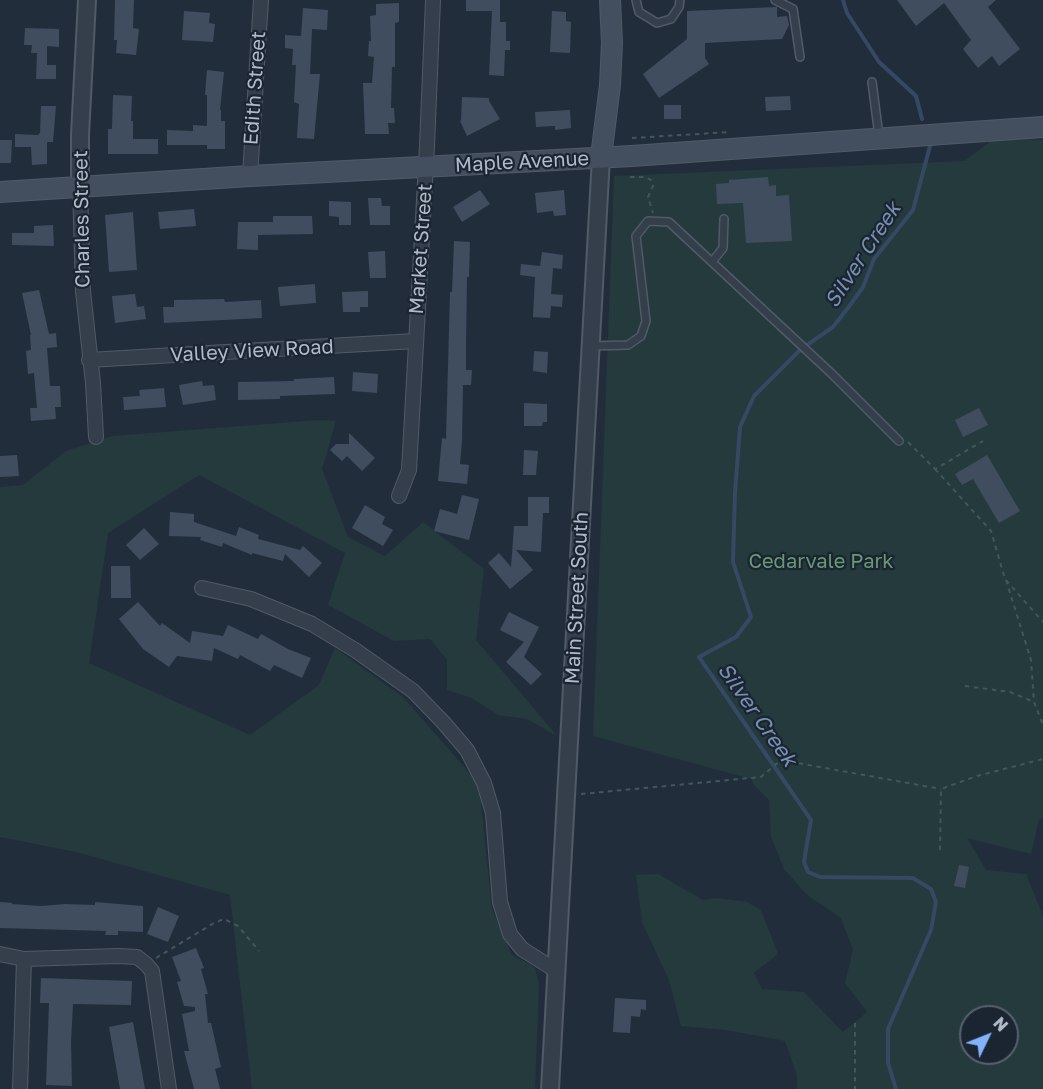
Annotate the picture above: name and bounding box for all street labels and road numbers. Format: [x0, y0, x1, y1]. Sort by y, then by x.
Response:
street label: Edith Street [239, 30, 271, 146]
street label: Maple Avenue [454, 147, 590, 177]
street label: Charles Street [69, 150, 95, 288]
street label: Market Street [404, 183, 438, 315]
street label: Valley View Road [170, 335, 334, 367]
street label: Main Street South [561, 511, 593, 685]

